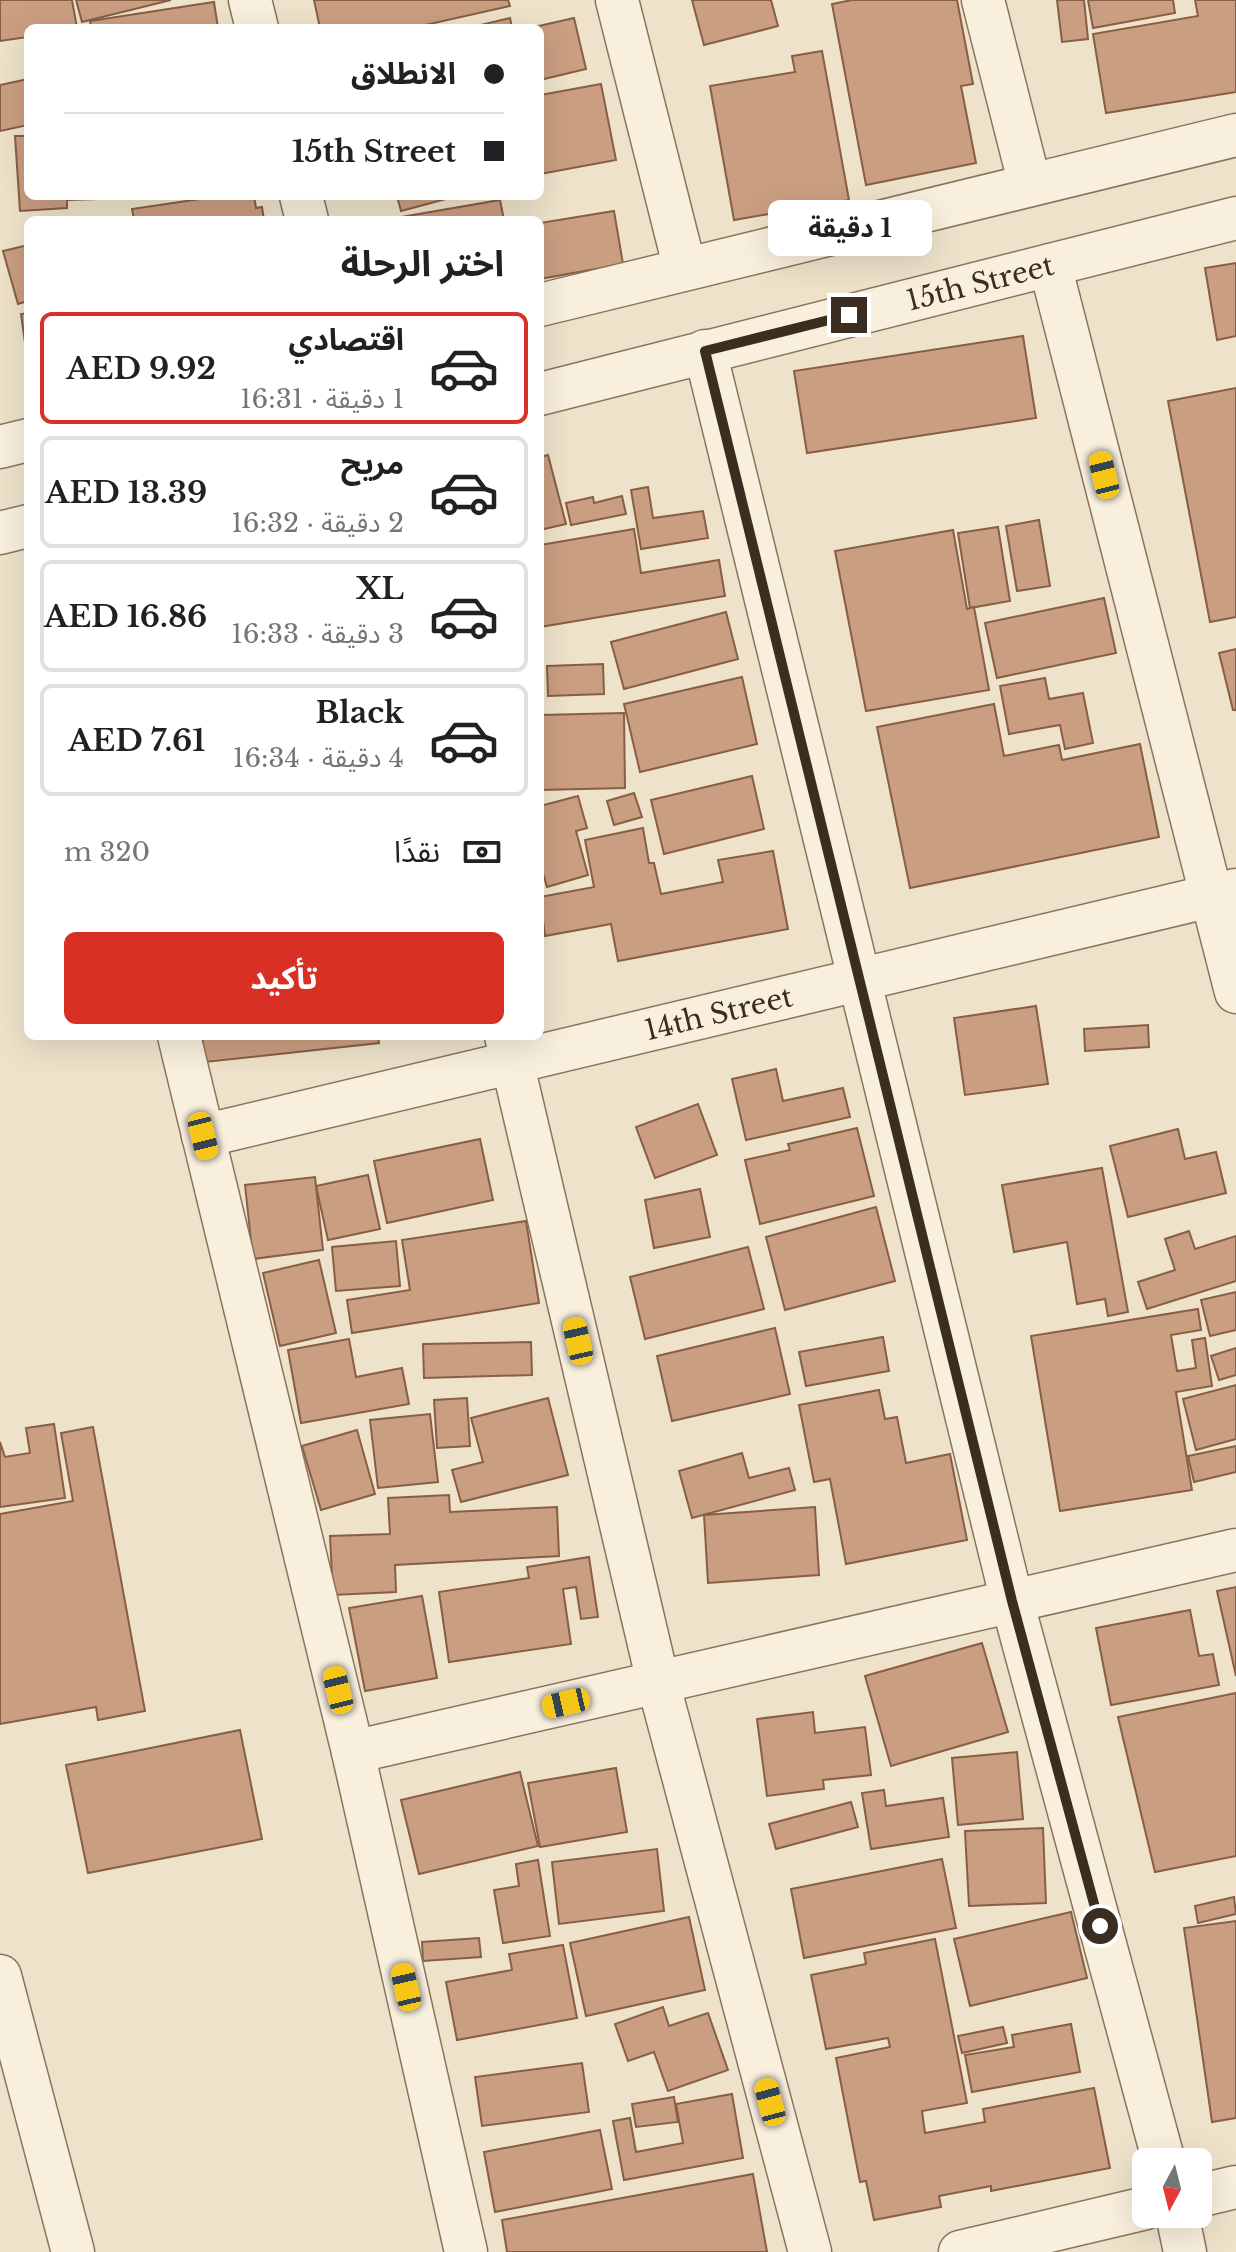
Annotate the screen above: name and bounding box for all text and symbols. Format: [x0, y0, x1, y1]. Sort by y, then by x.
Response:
text: الانطلاق [351, 55, 456, 92]
text: 15th Street [292, 133, 456, 170]
callout: 1 دقيقة [767, 199, 931, 255]
text: 1 دقيقة [808, 212, 892, 244]
text: اختر الرحلة [341, 241, 504, 286]
street label: 15th Street [903, 247, 1058, 318]
route end [831, 297, 867, 333]
text: اقتصادي [289, 321, 404, 358]
icon: car [428, 332, 500, 404]
text: AED 9.92 [66, 350, 216, 387]
text: 1 دقيقة · 16:31 [240, 383, 404, 415]
text: مريح [341, 445, 404, 482]
car [1087, 449, 1121, 501]
icon: car [428, 456, 500, 528]
text: AED 13.39 [45, 474, 207, 511]
text: 2 دقيقة · 16:32 [231, 507, 404, 539]
text: XL [356, 570, 404, 607]
icon: car [428, 580, 500, 652]
text: AED 16.86 [44, 598, 207, 635]
text: 3 دقيقة · 16:33 [231, 618, 404, 650]
text: Black [316, 694, 404, 731]
icon: car [428, 704, 500, 776]
text: AED 7.61 [68, 722, 205, 759]
text: 4 دقيقة · 16:34 [233, 742, 404, 774]
icon: cash [460, 830, 504, 874]
text: نقدًا [394, 833, 440, 870]
text: 320 m [64, 836, 150, 868]
button: تأكيد [64, 932, 504, 1024]
street label: 14th Street [641, 979, 797, 1048]
car [186, 1110, 220, 1162]
car [561, 1315, 595, 1367]
car [321, 1664, 355, 1716]
car [540, 1686, 592, 1720]
route start [1082, 1908, 1118, 1944]
car [389, 1961, 423, 2013]
car [752, 2076, 788, 2128]
north arrow [1132, 2148, 1212, 2228]
map controls [1132, 2148, 1212, 2228]

